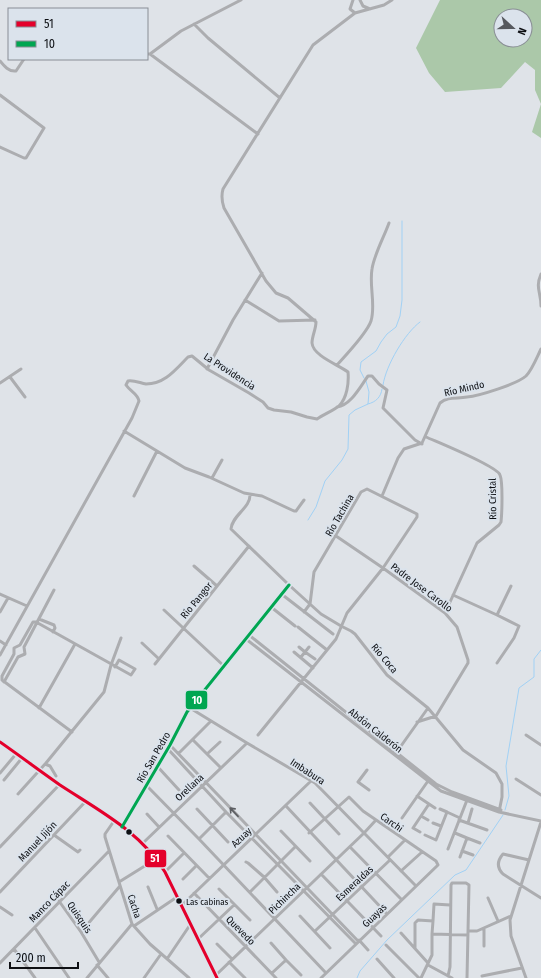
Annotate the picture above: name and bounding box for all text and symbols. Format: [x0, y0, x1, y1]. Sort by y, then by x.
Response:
legend [8, 8, 148, 60]
north arrow [493, 8, 533, 48]
text: 51 [44, 17, 54, 31]
text: N [515, 26, 529, 37]
text: 10 [44, 37, 55, 51]
street label: La Providencia [201, 351, 258, 393]
street label: Río Mindo [443, 378, 486, 399]
street label: Río Cristal [486, 478, 499, 520]
street label: Río Tachina [322, 492, 357, 539]
street label: Padre Jose Carollo [388, 561, 455, 615]
street label: Río Pangor [178, 579, 216, 621]
street label: Río Coca [368, 641, 401, 676]
line badge: 10 [185, 690, 208, 710]
text: 10 [192, 694, 202, 707]
street label: Abdón Calderón [346, 706, 405, 756]
street label: Río San Pedro [134, 729, 173, 785]
street label: Imbabura [288, 756, 327, 788]
street label: Orellana [173, 771, 207, 804]
one-way arrow [229, 807, 239, 817]
street label: Carchi [378, 811, 405, 835]
street label: Manuel Jijón [16, 819, 59, 864]
street label: Azuay [229, 825, 255, 850]
unlabelled marker [124, 827, 134, 837]
line badge: 51 [144, 849, 167, 868]
text: 51 [150, 852, 160, 865]
street label: Esmeraldas [334, 863, 376, 904]
street label: Manco Cápac [27, 878, 73, 925]
street label: Pichincha [266, 881, 303, 917]
street label: Cacha [125, 893, 144, 920]
marker: Las cabinas [174, 896, 184, 906]
place label: Las cabinas [186, 897, 229, 907]
street label: Quisquis [64, 899, 94, 936]
street label: Guayas [360, 901, 389, 930]
street label: Quevedo [223, 914, 257, 948]
scale bar [10, 944, 78, 970]
text: 200 m [16, 951, 46, 965]

